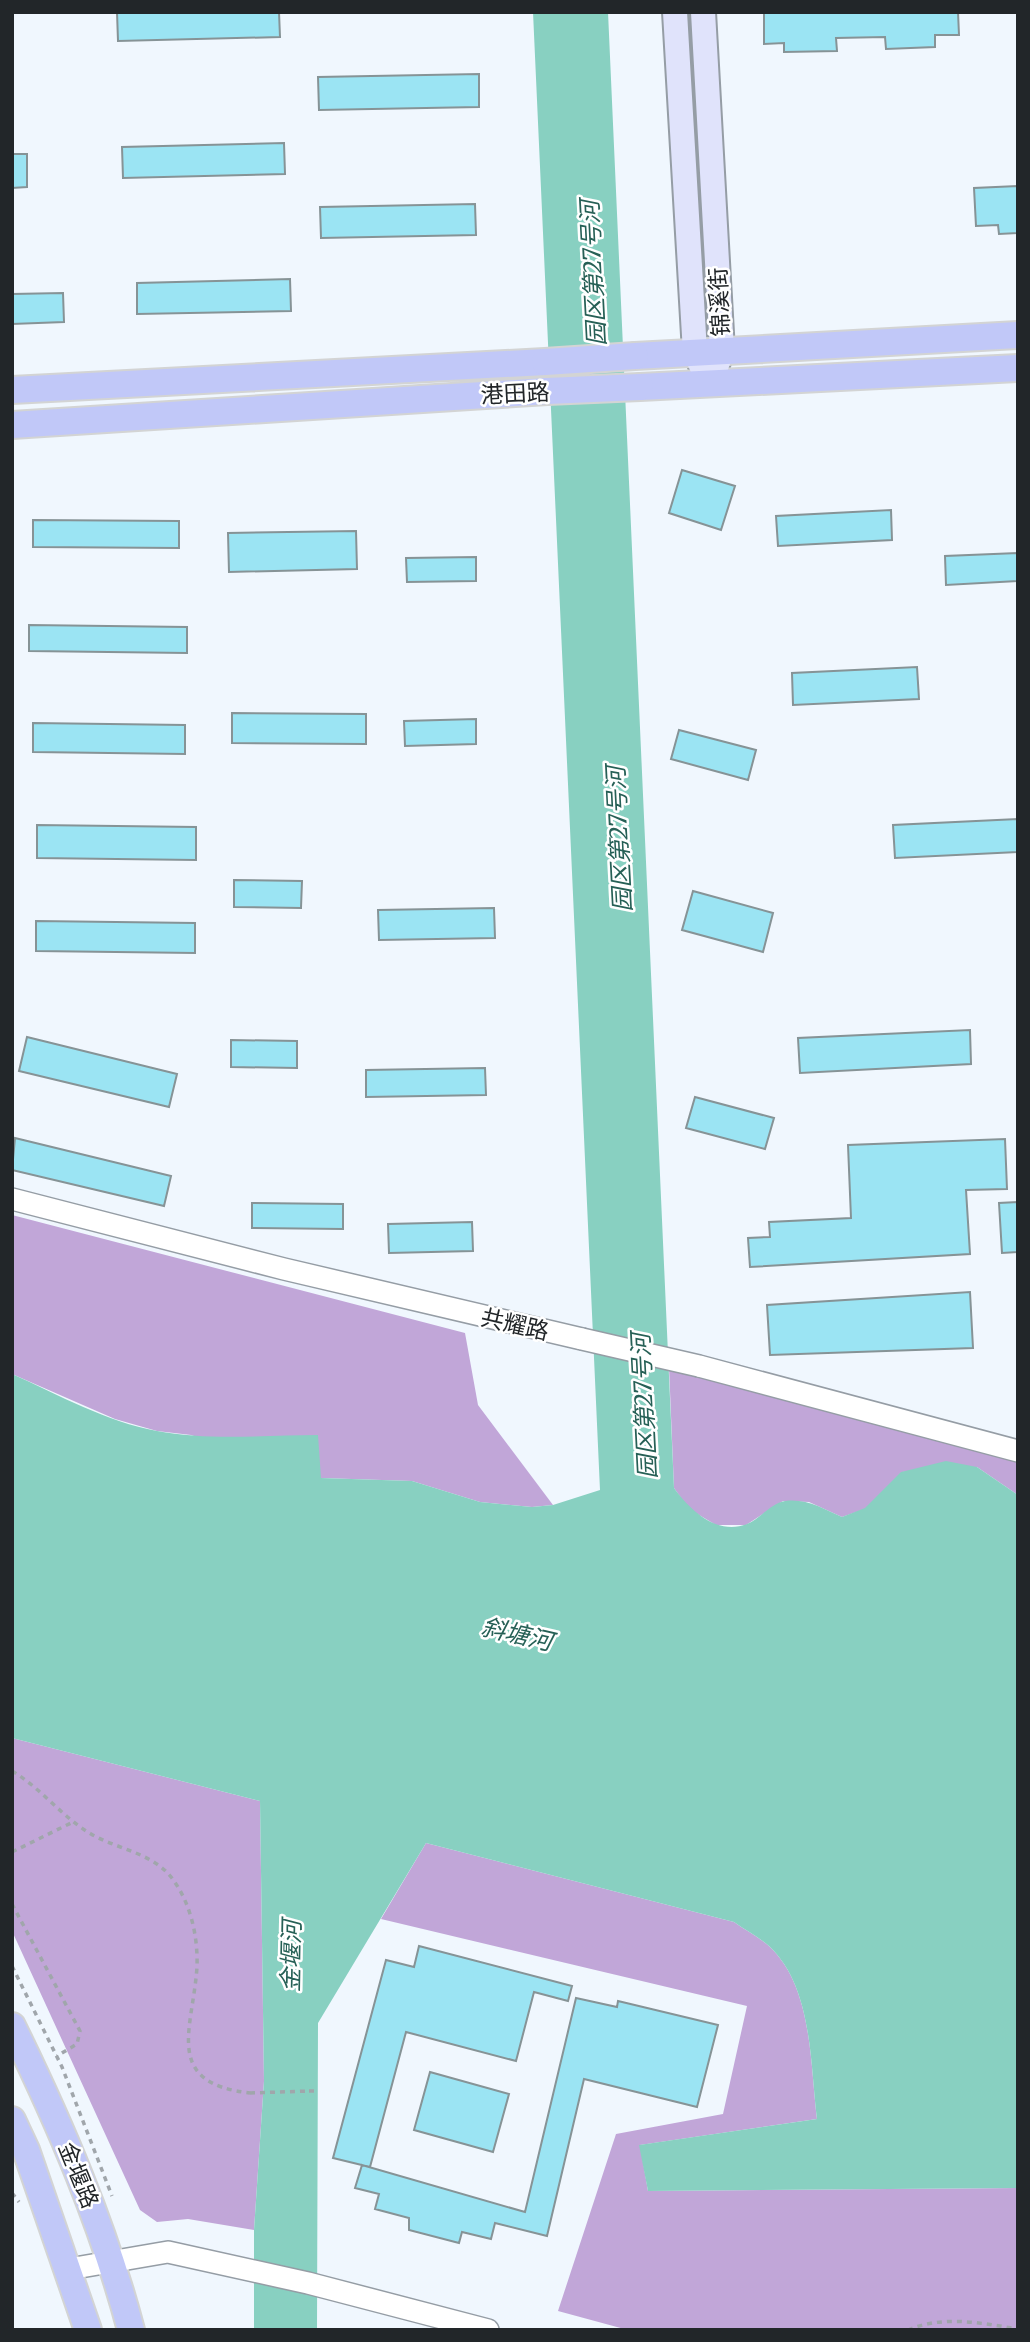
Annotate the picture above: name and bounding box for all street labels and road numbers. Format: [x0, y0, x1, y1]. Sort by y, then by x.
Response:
street label: 锦溪街 [703, 267, 735, 337]
street label: 港田路 [480, 377, 550, 409]
street label: 共耀路 [478, 1302, 552, 1346]
street label: 金堰路 [53, 2138, 105, 2212]

